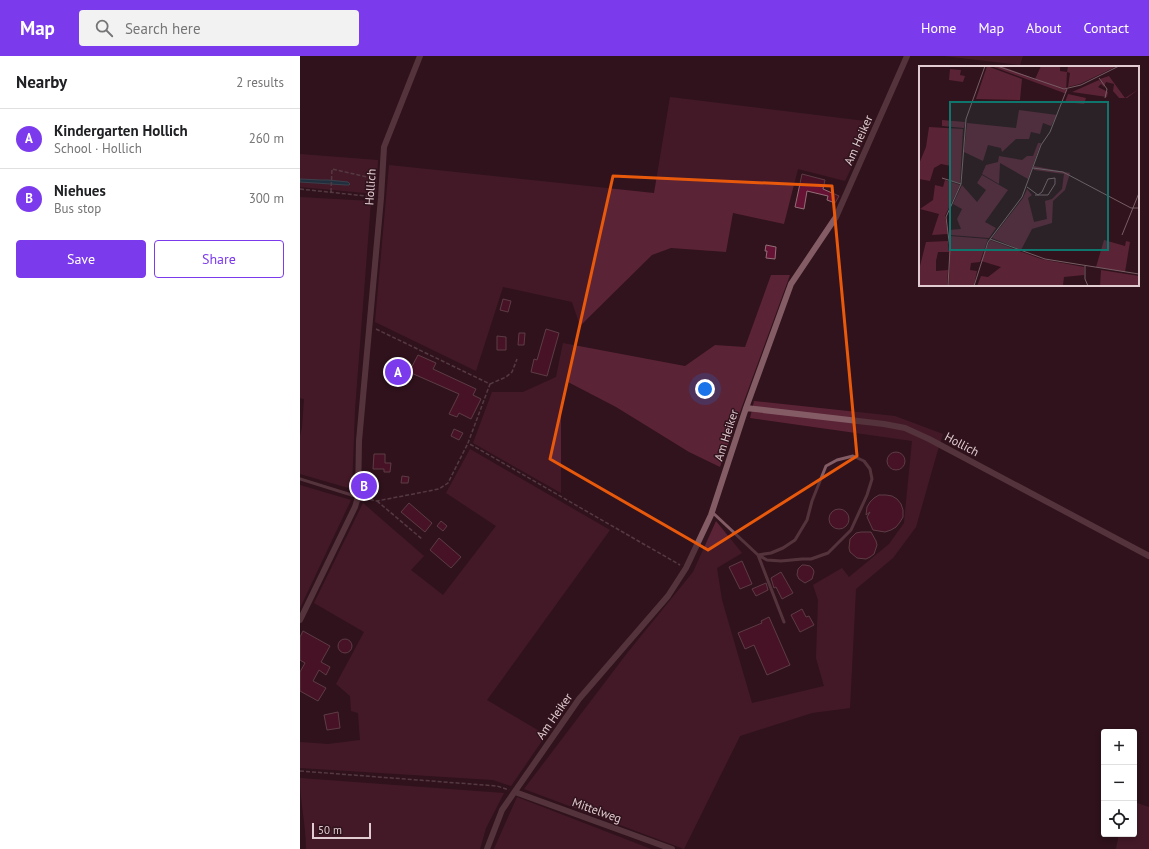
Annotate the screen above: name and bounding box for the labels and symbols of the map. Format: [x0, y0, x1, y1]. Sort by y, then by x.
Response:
inset map [919, 66, 1139, 286]
street label: Am Heiker [840, 113, 876, 167]
street label: Hollich [361, 168, 379, 206]
pin: A [385, 357, 411, 387]
your location [695, 379, 715, 399]
street label: Am Heiker [711, 407, 741, 463]
street label: Hollich [942, 429, 982, 459]
pin: B [351, 471, 377, 501]
street label: Am Heiker [533, 690, 575, 742]
street label: Mittelweg [570, 794, 624, 826]
scale bar [312, 821, 371, 840]

